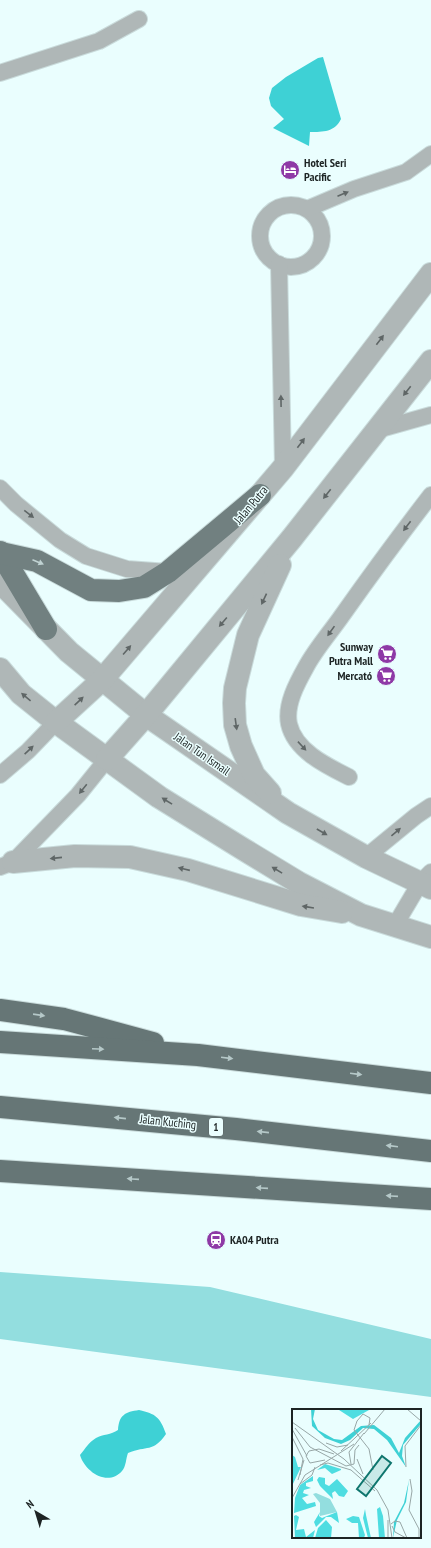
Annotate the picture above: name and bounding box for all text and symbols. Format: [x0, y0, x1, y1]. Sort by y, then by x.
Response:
place label: Hotel Seri Pacific [304, 155, 347, 184]
hotel icon: Hotel Seri Pacific [279, 159, 301, 181]
one-way arrow [337, 190, 349, 196]
one-way arrow [376, 335, 385, 346]
one-way arrow [403, 386, 411, 397]
one-way arrow [278, 395, 285, 407]
one-way arrow [297, 438, 306, 449]
street label: Jalan Putra [230, 483, 271, 527]
one-way arrow [323, 488, 331, 499]
one-way arrow [23, 510, 34, 519]
one-way arrow [403, 521, 411, 532]
one-way arrow [33, 560, 45, 566]
one-way arrow [261, 594, 267, 606]
one-way arrow [218, 617, 227, 628]
one-way arrow [327, 626, 335, 637]
place label: Sunway Putra Mall [329, 639, 373, 668]
supermarket icon: Sunway Putra Mall [376, 643, 398, 665]
one-way arrow [123, 645, 132, 655]
supermarket icon: Mercató [375, 665, 397, 687]
place label: Mercató [337, 668, 373, 683]
one-way arrow [21, 693, 31, 702]
one-way arrow [74, 696, 84, 706]
one-way arrow [233, 718, 239, 730]
street label: Jalan Tun Ismail [171, 728, 233, 778]
one-way arrow [298, 741, 307, 751]
one-way arrow [24, 745, 34, 754]
one-way arrow [78, 784, 87, 795]
one-way arrow [161, 798, 173, 805]
one-way arrow [391, 828, 401, 837]
one-way arrow [316, 829, 328, 836]
one-way arrow [50, 855, 62, 862]
one-way arrow [178, 866, 190, 872]
one-way arrow [272, 866, 282, 874]
one-way arrow [302, 904, 315, 910]
one-way arrow [33, 1012, 45, 1018]
one-way arrow [92, 1045, 104, 1052]
one-way arrow [221, 1055, 233, 1062]
one-way arrow [350, 1070, 362, 1077]
street label: Jalan Kuching [138, 1111, 197, 1132]
one-way arrow [114, 1114, 126, 1121]
road number: 1 [209, 1118, 223, 1136]
one-way arrow [257, 1129, 269, 1135]
one-way arrow [386, 1143, 398, 1150]
one-way arrow [127, 1176, 139, 1183]
one-way arrow [256, 1184, 268, 1191]
one-way arrow [386, 1193, 398, 1200]
station icon: KA04 Putra [205, 1229, 227, 1251]
place label: KA04 Putra [230, 1232, 279, 1247]
inset map [292, 1409, 421, 1538]
north arrow [16, 1492, 56, 1532]
text: N [23, 1497, 37, 1511]

